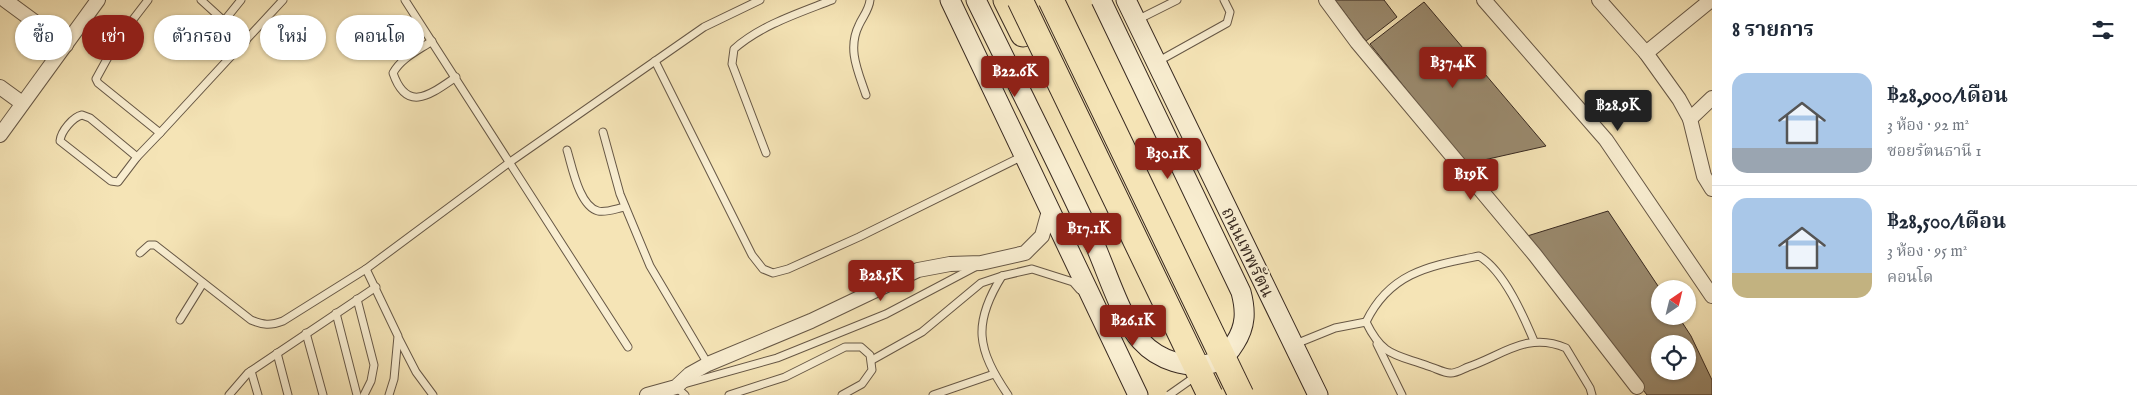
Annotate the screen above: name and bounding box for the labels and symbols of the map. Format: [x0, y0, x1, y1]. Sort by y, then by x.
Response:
pin: ฿37.4K [1412, 46, 1494, 89]
pin: ฿22.6K [974, 56, 1056, 98]
pin: ฿28.9K [1577, 90, 1659, 132]
pin: ฿30.1K [1127, 138, 1209, 180]
pin: ฿19K [1441, 158, 1501, 201]
street label: ถนนเทพรัตน [1215, 204, 1279, 302]
pin: ฿17.1K [1048, 212, 1130, 255]
pin: ฿28.5K [840, 260, 922, 302]
north arrow [1651, 280, 1696, 325]
pin: ฿26.1K [1092, 304, 1174, 347]

